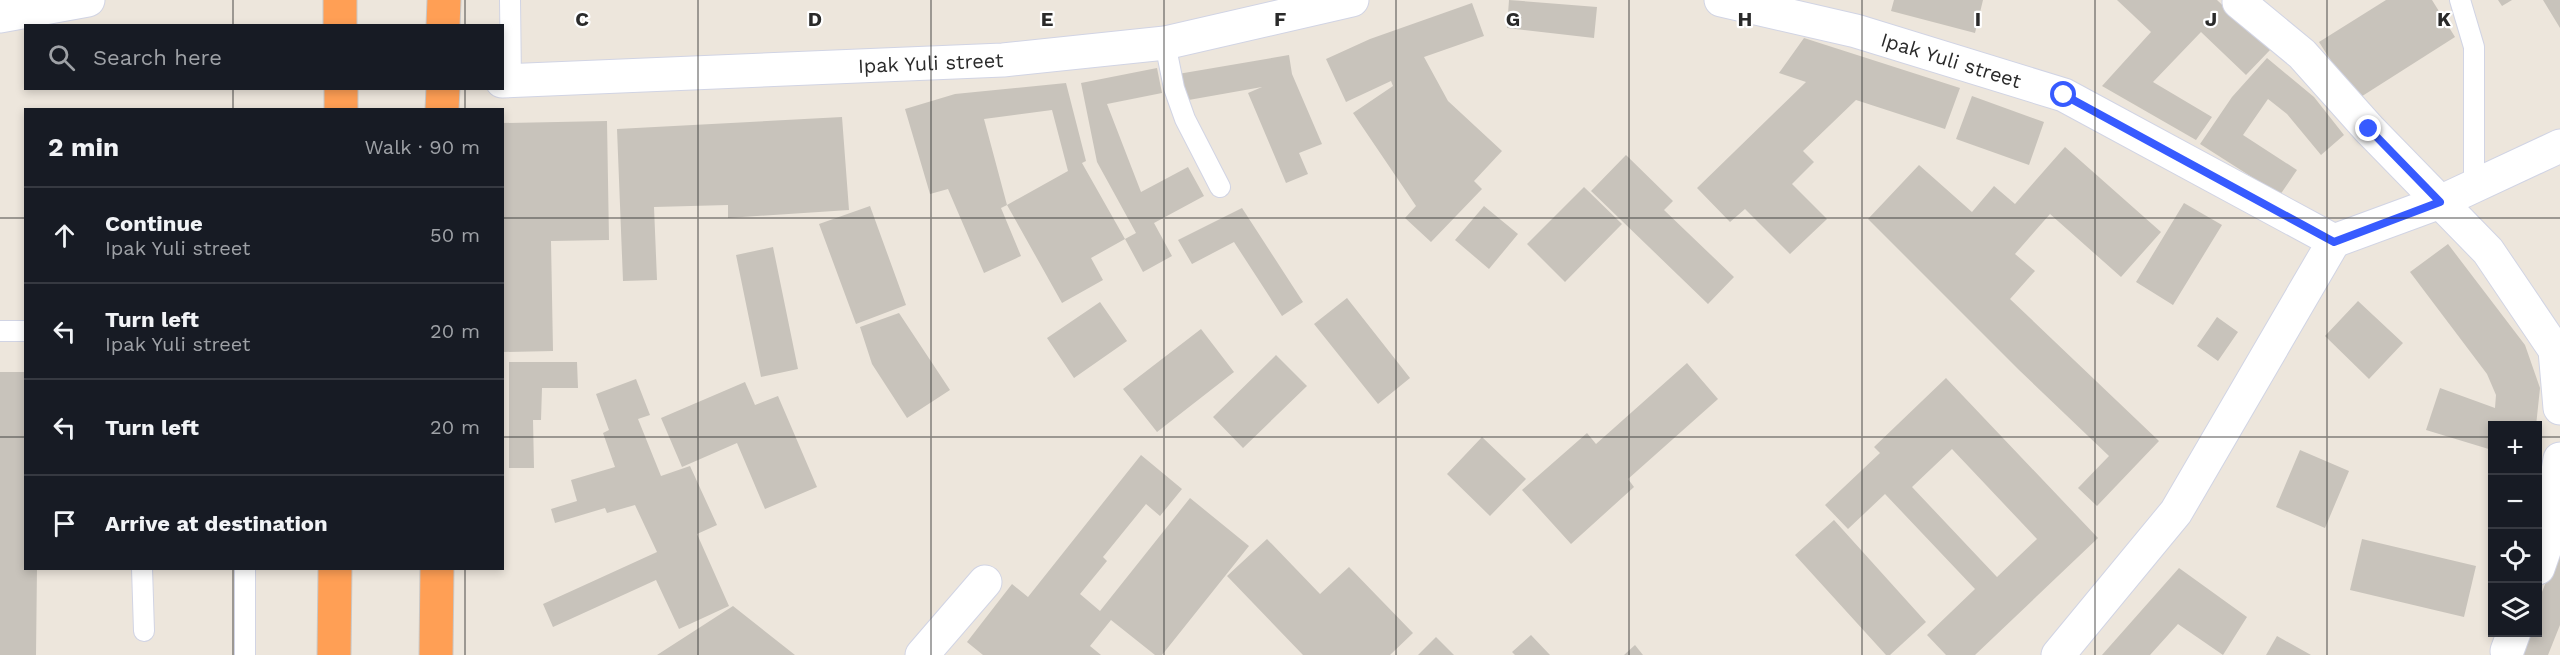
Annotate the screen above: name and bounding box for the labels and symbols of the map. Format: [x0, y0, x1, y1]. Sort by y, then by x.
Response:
text: C [575, 7, 589, 31]
text: D [808, 7, 822, 31]
text: E [1041, 7, 1053, 31]
text: F [1274, 7, 1286, 31]
text: G [1506, 7, 1520, 31]
text: H [1738, 7, 1752, 31]
text: I [1975, 7, 1981, 31]
text: J [2205, 7, 2217, 31]
text: K [2437, 7, 2451, 31]
street label: Ipak Yuli street [1878, 27, 2025, 93]
street label: Ipak Yuli street [857, 48, 1004, 78]
route start [2050, 81, 2076, 107]
route end [2355, 115, 2381, 141]

